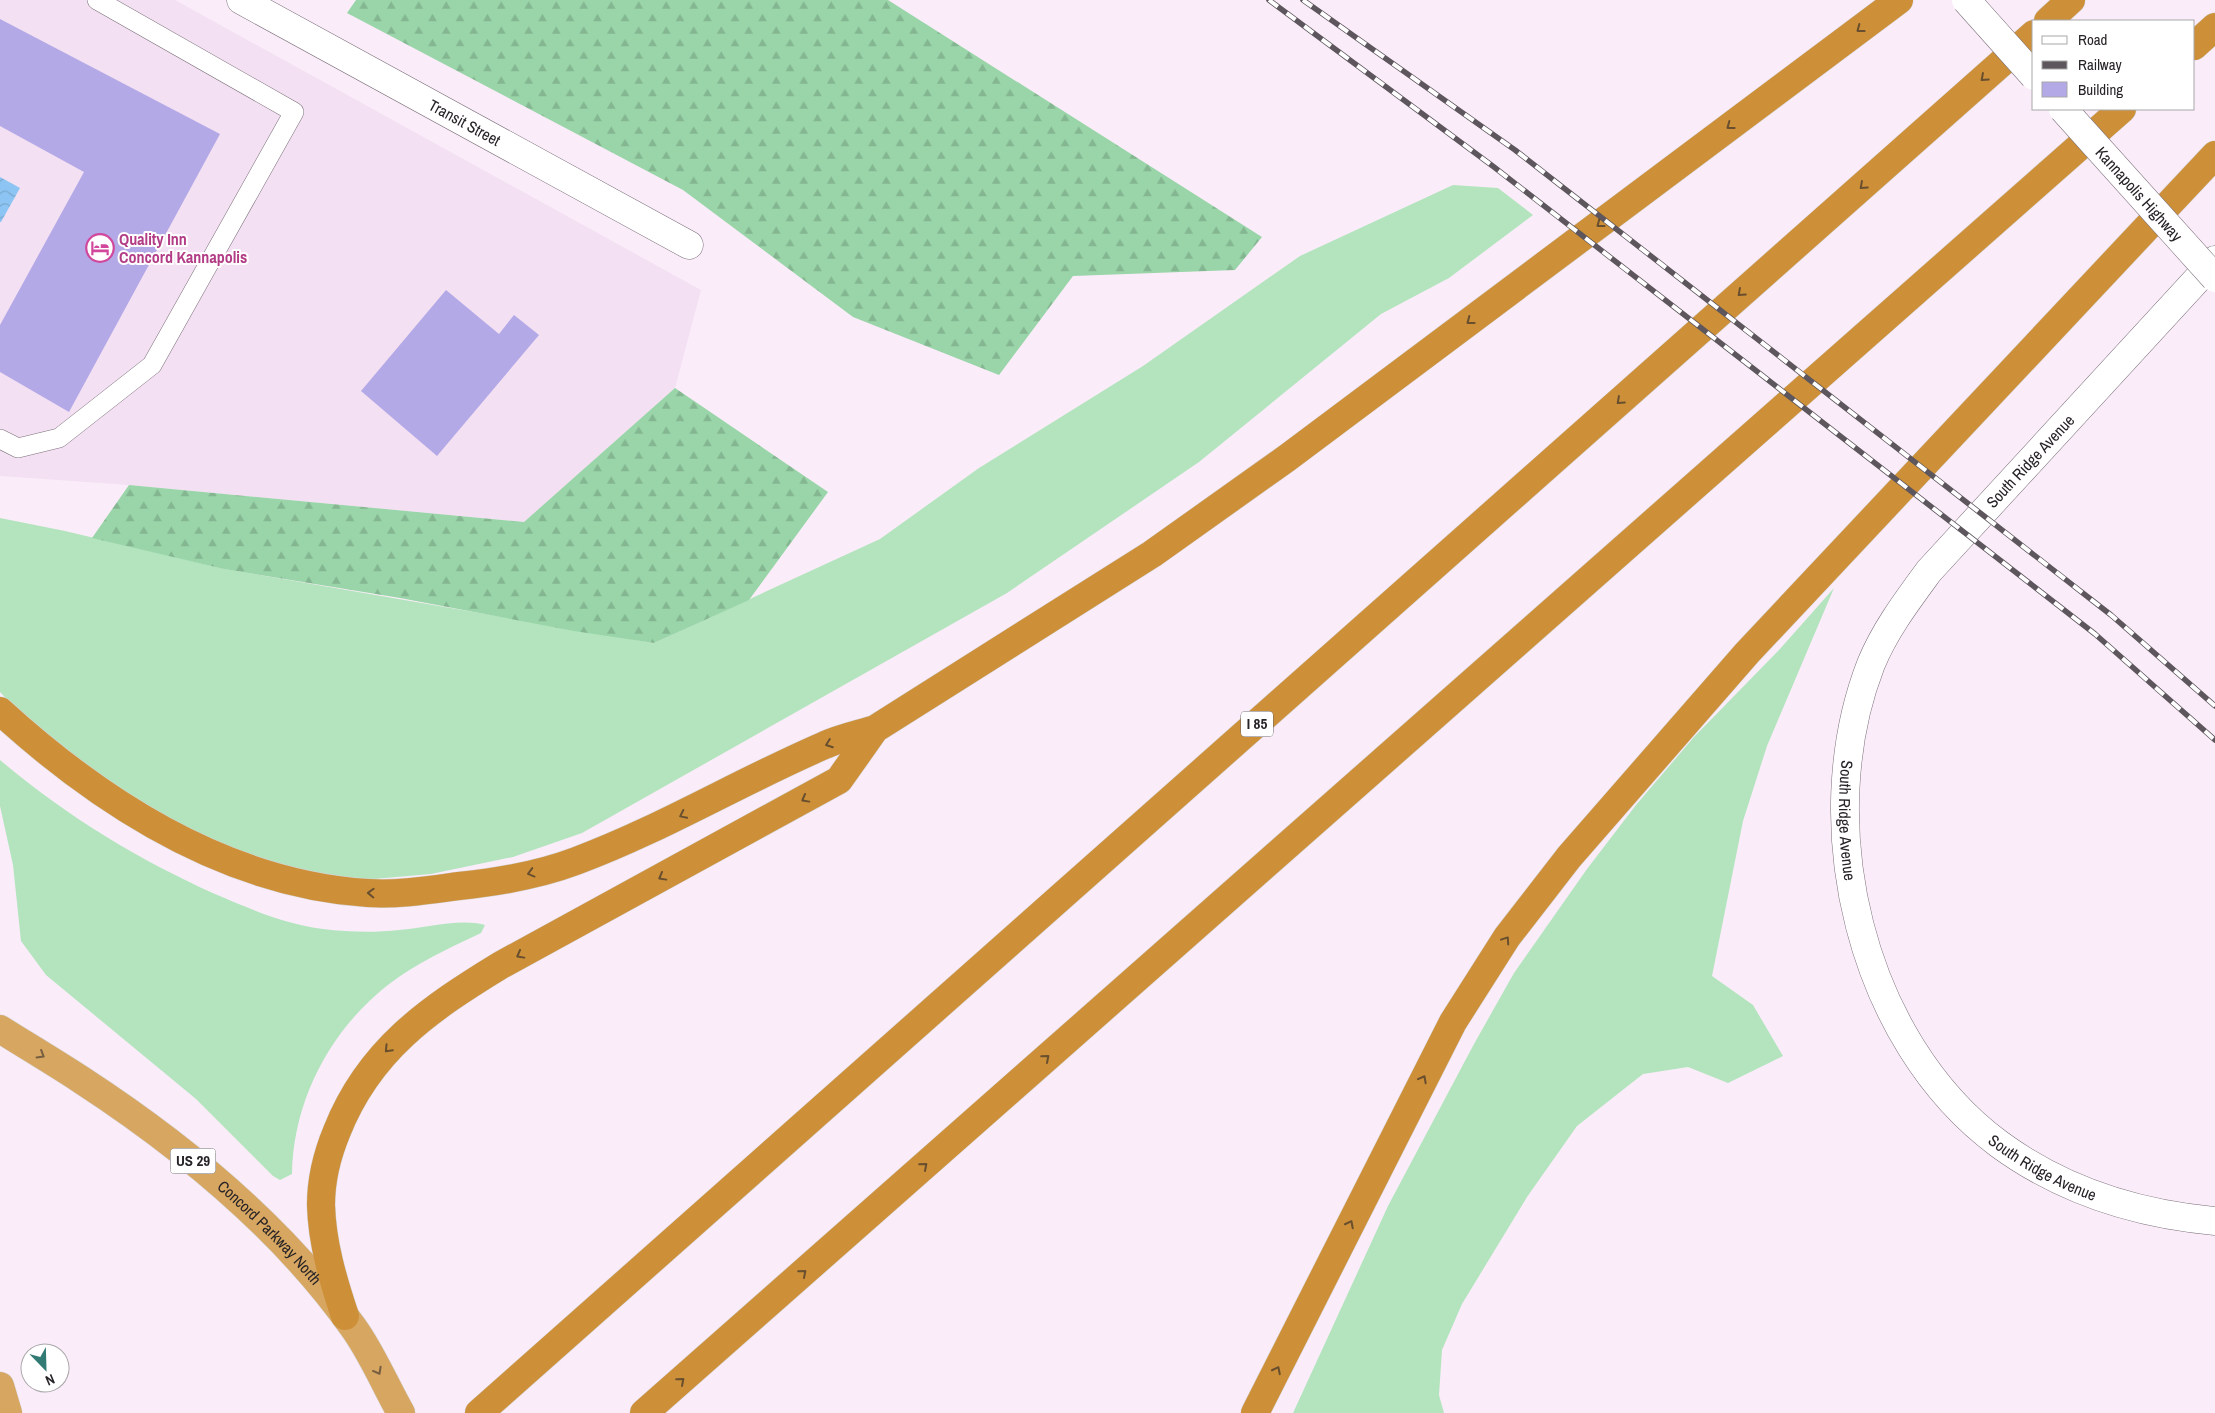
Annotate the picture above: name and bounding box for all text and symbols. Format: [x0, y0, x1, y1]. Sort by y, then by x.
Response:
legend [2032, 20, 2195, 110]
one-way arrow [1856, 23, 1866, 32]
text: Road [2078, 29, 2107, 50]
text: Railway [2078, 54, 2123, 75]
one-way arrow [1981, 72, 1990, 81]
text: Building [2078, 79, 2123, 100]
street label: Transit Street [425, 94, 505, 151]
one-way arrow [1727, 121, 1736, 129]
street label: Kannapolis Highway [2091, 142, 2188, 246]
one-way arrow [1859, 180, 1868, 189]
one-way arrow [1597, 218, 1606, 226]
place label: Quality Inn Concord Kannapolis [119, 228, 247, 268]
hotel icon: Quality Inn Concord Kannapolis [85, 233, 115, 263]
one-way arrow [1738, 288, 1747, 297]
one-way arrow [1466, 315, 1476, 324]
one-way arrow [1616, 396, 1625, 405]
street label: South Ridge Avenue [1981, 410, 2079, 512]
road number: I 85 [1241, 712, 1273, 736]
one-way arrow [825, 738, 833, 748]
street label: South Ridge Avenue [1834, 759, 1861, 882]
one-way arrow [801, 793, 810, 803]
one-way arrow [679, 809, 688, 819]
one-way arrow [528, 868, 536, 878]
one-way arrow [659, 871, 668, 881]
one-way arrow [366, 888, 374, 898]
one-way arrow [1500, 936, 1509, 945]
one-way arrow [516, 949, 525, 959]
one-way arrow [385, 1043, 394, 1052]
one-way arrow [36, 1049, 45, 1058]
one-way arrow [1041, 1055, 1050, 1064]
one-way arrow [1417, 1076, 1427, 1085]
street label: South Ridge Avenue [1984, 1129, 2100, 1206]
road number: US 29 [170, 1148, 216, 1174]
one-way arrow [919, 1163, 928, 1172]
street label: Concord Parkway North [213, 1175, 327, 1289]
one-way arrow [1344, 1221, 1354, 1230]
one-way arrow [797, 1270, 806, 1279]
north arrow [20, 1343, 70, 1393]
one-way arrow [372, 1366, 382, 1375]
one-way arrow [1271, 1366, 1281, 1375]
text: N [43, 1370, 57, 1390]
one-way arrow [675, 1378, 684, 1387]

